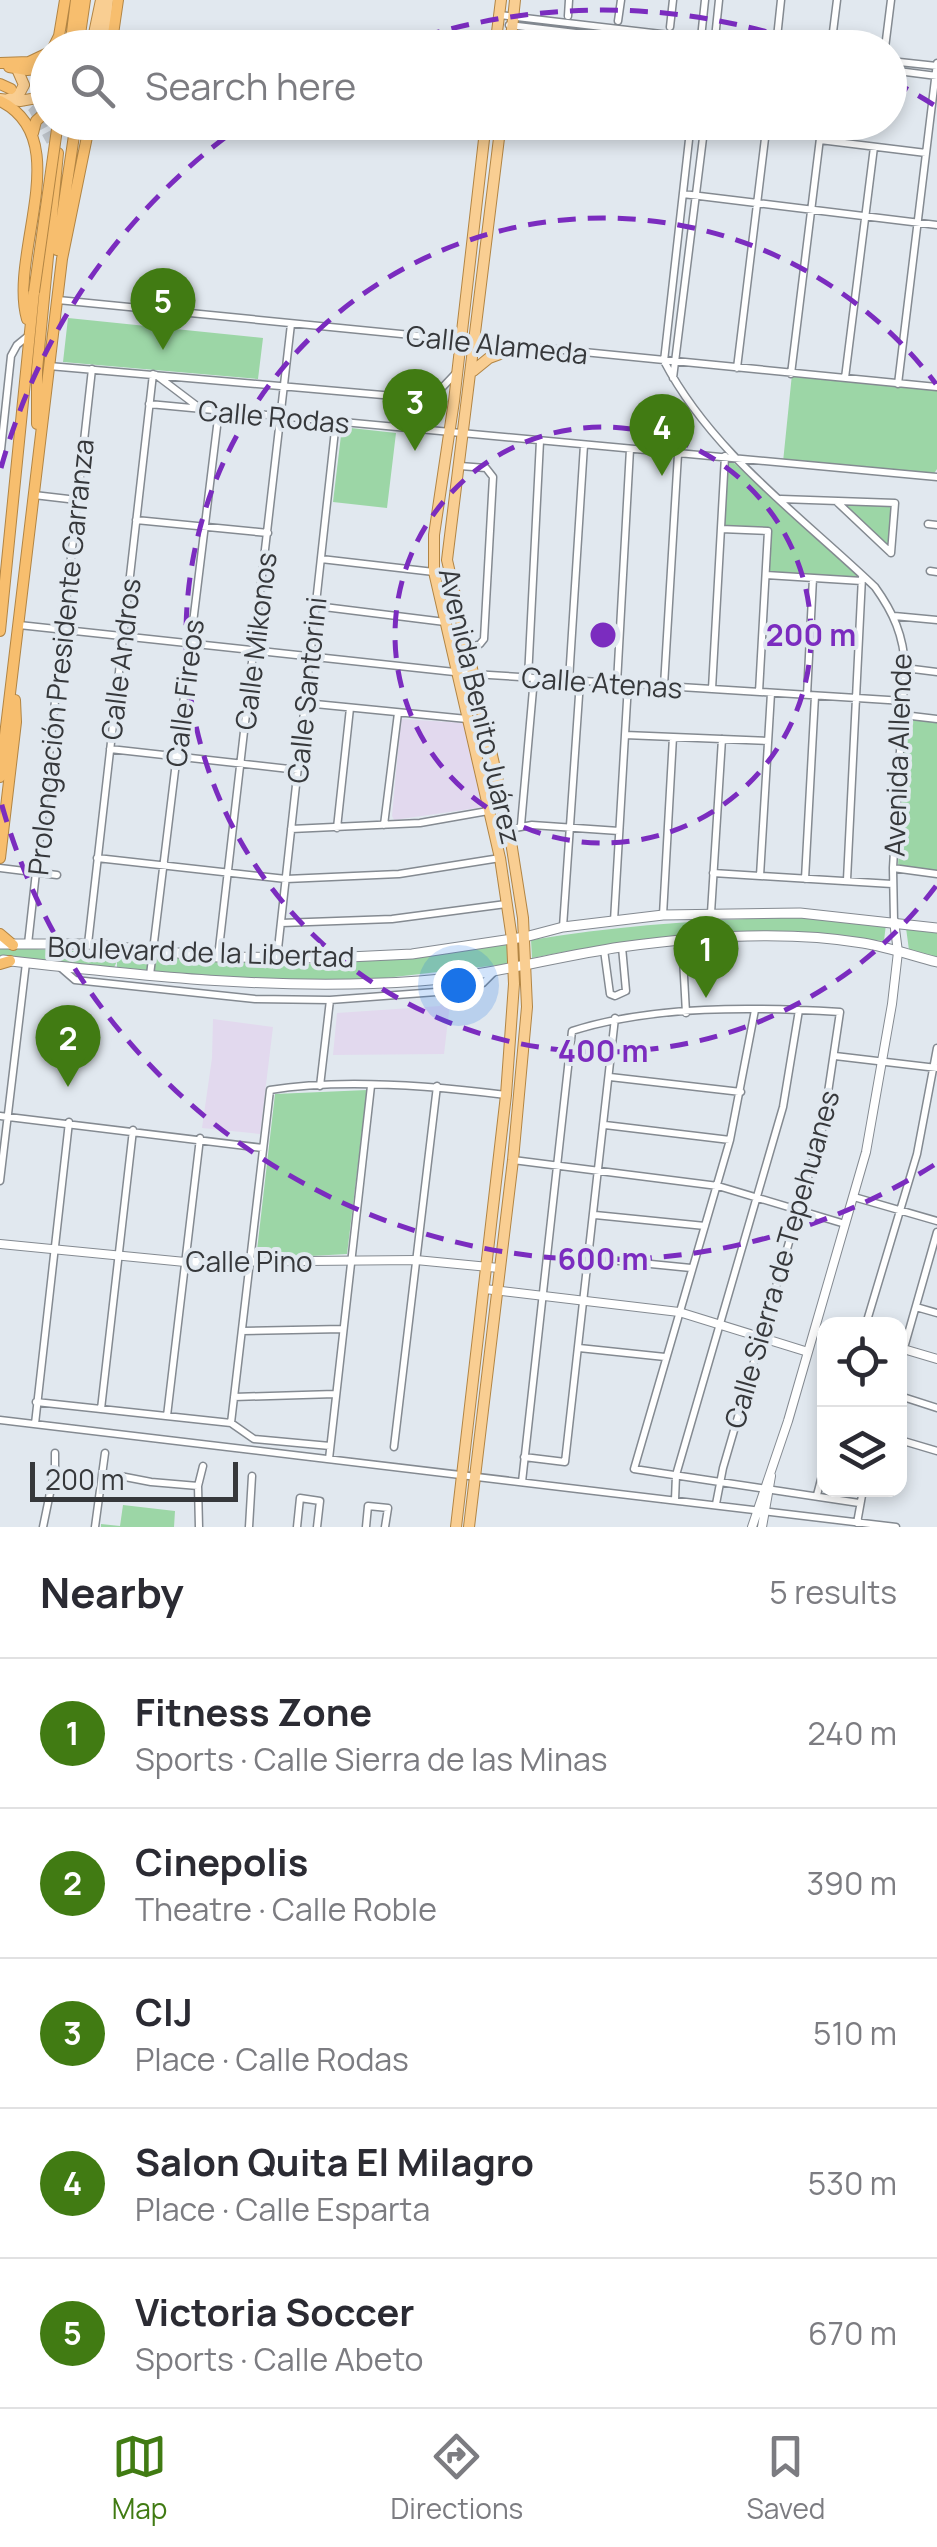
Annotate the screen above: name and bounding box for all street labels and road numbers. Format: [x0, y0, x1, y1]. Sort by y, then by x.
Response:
street label: Calle Alameda [404, 316, 590, 372]
street label: Calle Rodas [197, 390, 351, 442]
street label: Prolongación Presidente Carranza [18, 437, 102, 877]
street label: Calle Mikonos [225, 550, 285, 732]
street label: Avenida Benito Juárez [431, 564, 531, 848]
street label: Calle Andros [91, 576, 149, 742]
street label: Calle Santorini [277, 595, 335, 785]
street label: Calle Fireos [156, 617, 212, 769]
street label: Avenida Allende [874, 653, 920, 857]
street label: Calle Atenas [520, 657, 684, 707]
street label: Boulevard de la Libertad [47, 927, 355, 975]
street label: Calle Sierra de Tepehuanes [715, 1086, 847, 1432]
street label: Calle Pino [185, 1242, 313, 1280]

